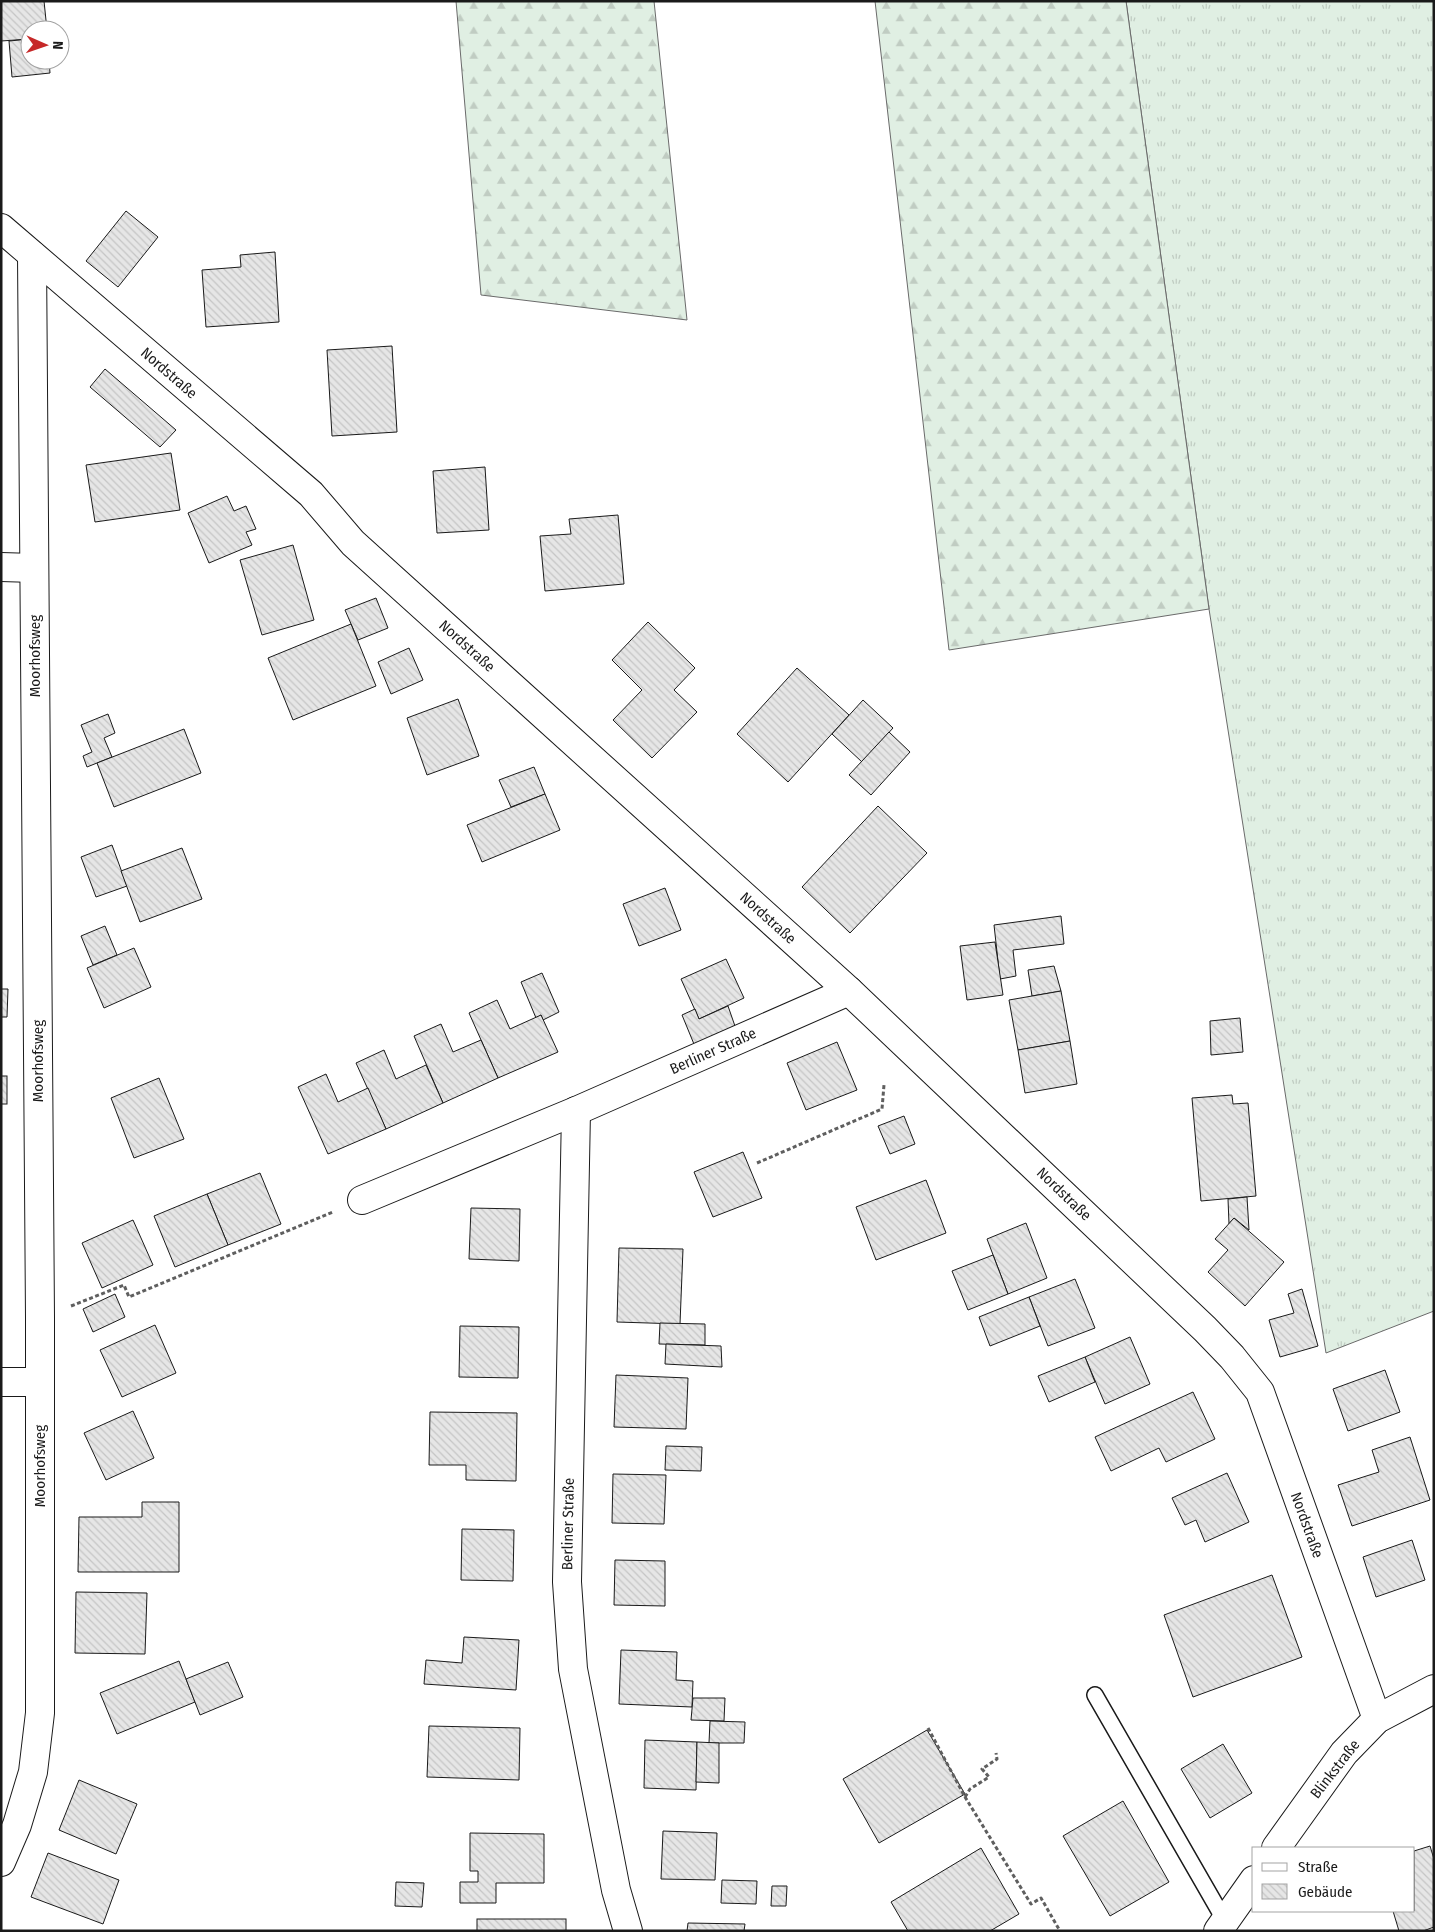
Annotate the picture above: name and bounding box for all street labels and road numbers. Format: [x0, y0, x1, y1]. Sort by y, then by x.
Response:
street label: Nordstraße [137, 344, 201, 402]
street label: Moorhofsweg [26, 615, 44, 697]
street label: Nordstraße [435, 616, 499, 676]
street label: Nordstraße [736, 888, 800, 948]
street label: Moorhofsweg [29, 1020, 47, 1102]
street label: Berliner Straße [667, 1024, 759, 1078]
street label: Nordstraße [1033, 1164, 1095, 1224]
street label: Moorhofsweg [31, 1425, 49, 1507]
street label: Berliner Straße [558, 1478, 578, 1570]
street label: Nordstraße [1287, 1490, 1327, 1560]
street label: Blinkstraße [1306, 1736, 1364, 1802]

